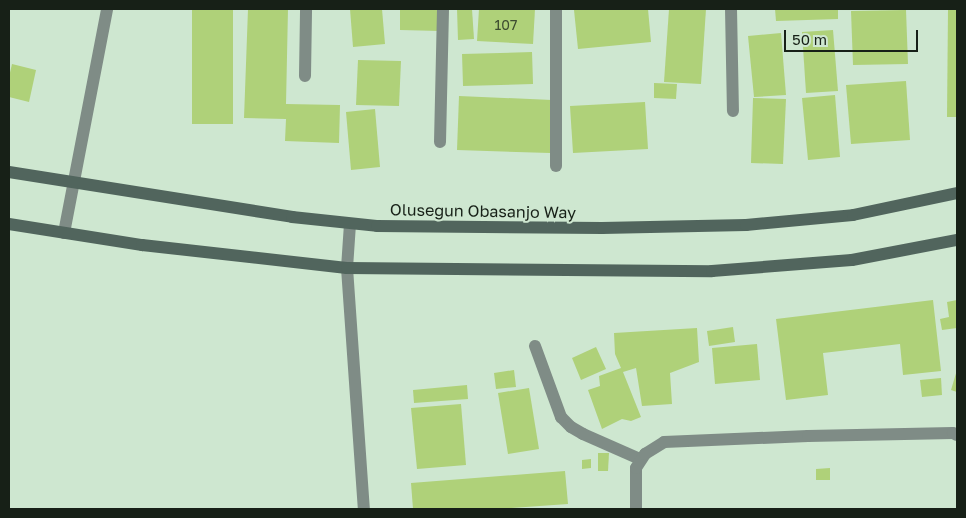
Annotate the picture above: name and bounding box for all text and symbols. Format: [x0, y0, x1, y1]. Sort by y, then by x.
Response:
house number: 107 [495, 17, 517, 33]
scale bar [786, 20, 920, 52]
text: 50 m [792, 30, 827, 48]
street label: Olusegun Obasanjo Way [390, 200, 576, 222]

